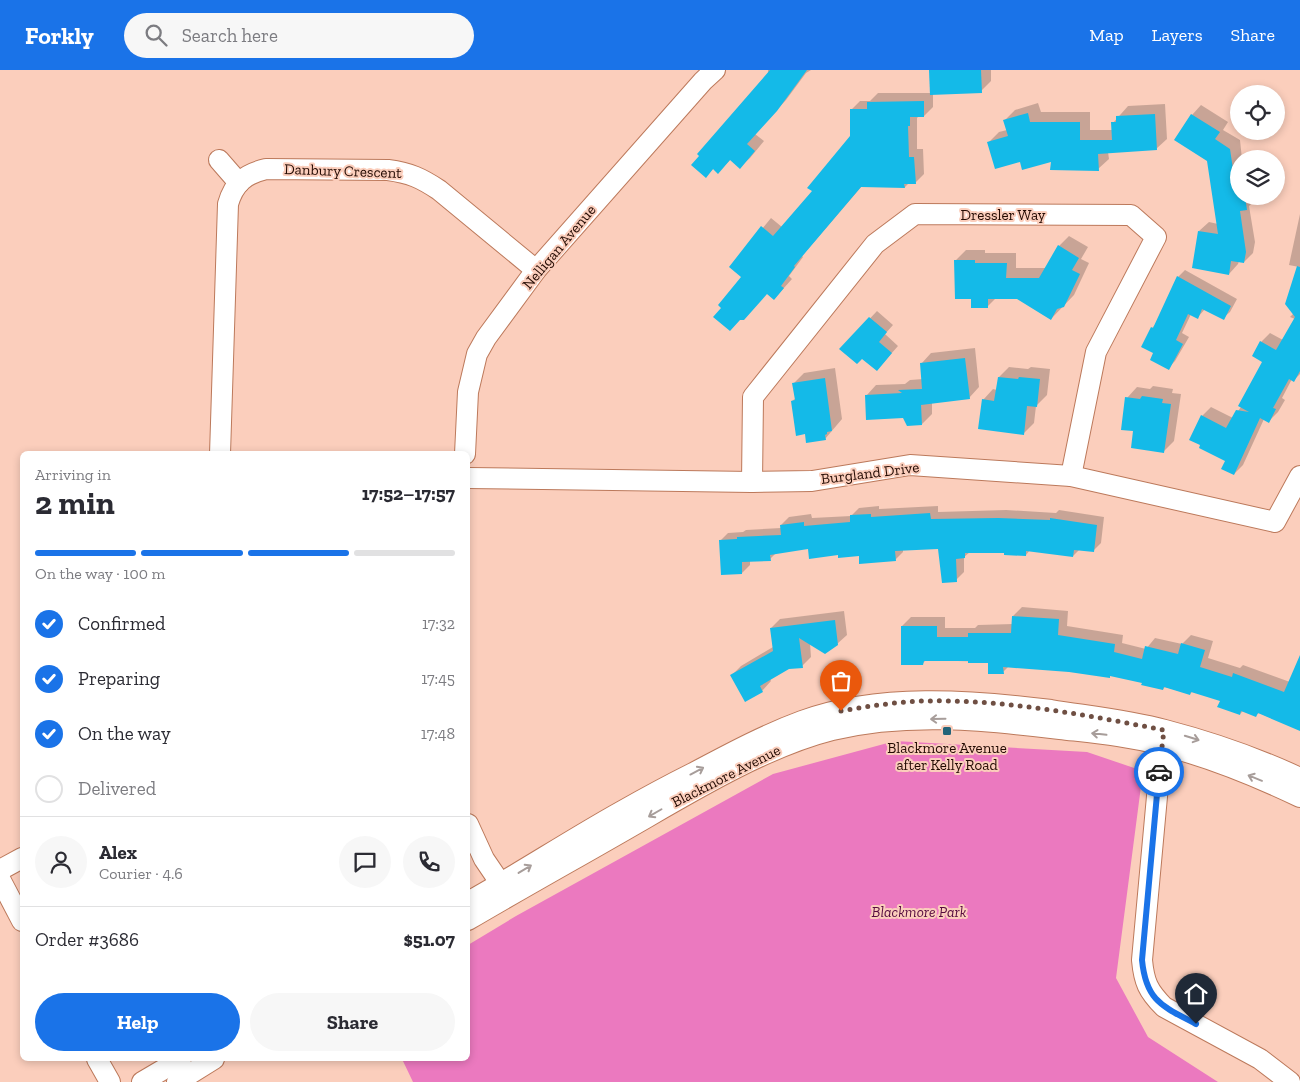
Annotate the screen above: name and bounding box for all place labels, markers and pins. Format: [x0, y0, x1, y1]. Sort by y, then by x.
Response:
pin [820, 660, 862, 711]
marker: Blackmore Avenue after Kelly Road [941, 725, 953, 737]
place label: Blackmore Avenue after Kelly Road [887, 739, 1007, 774]
pin [1175, 973, 1217, 1024]

